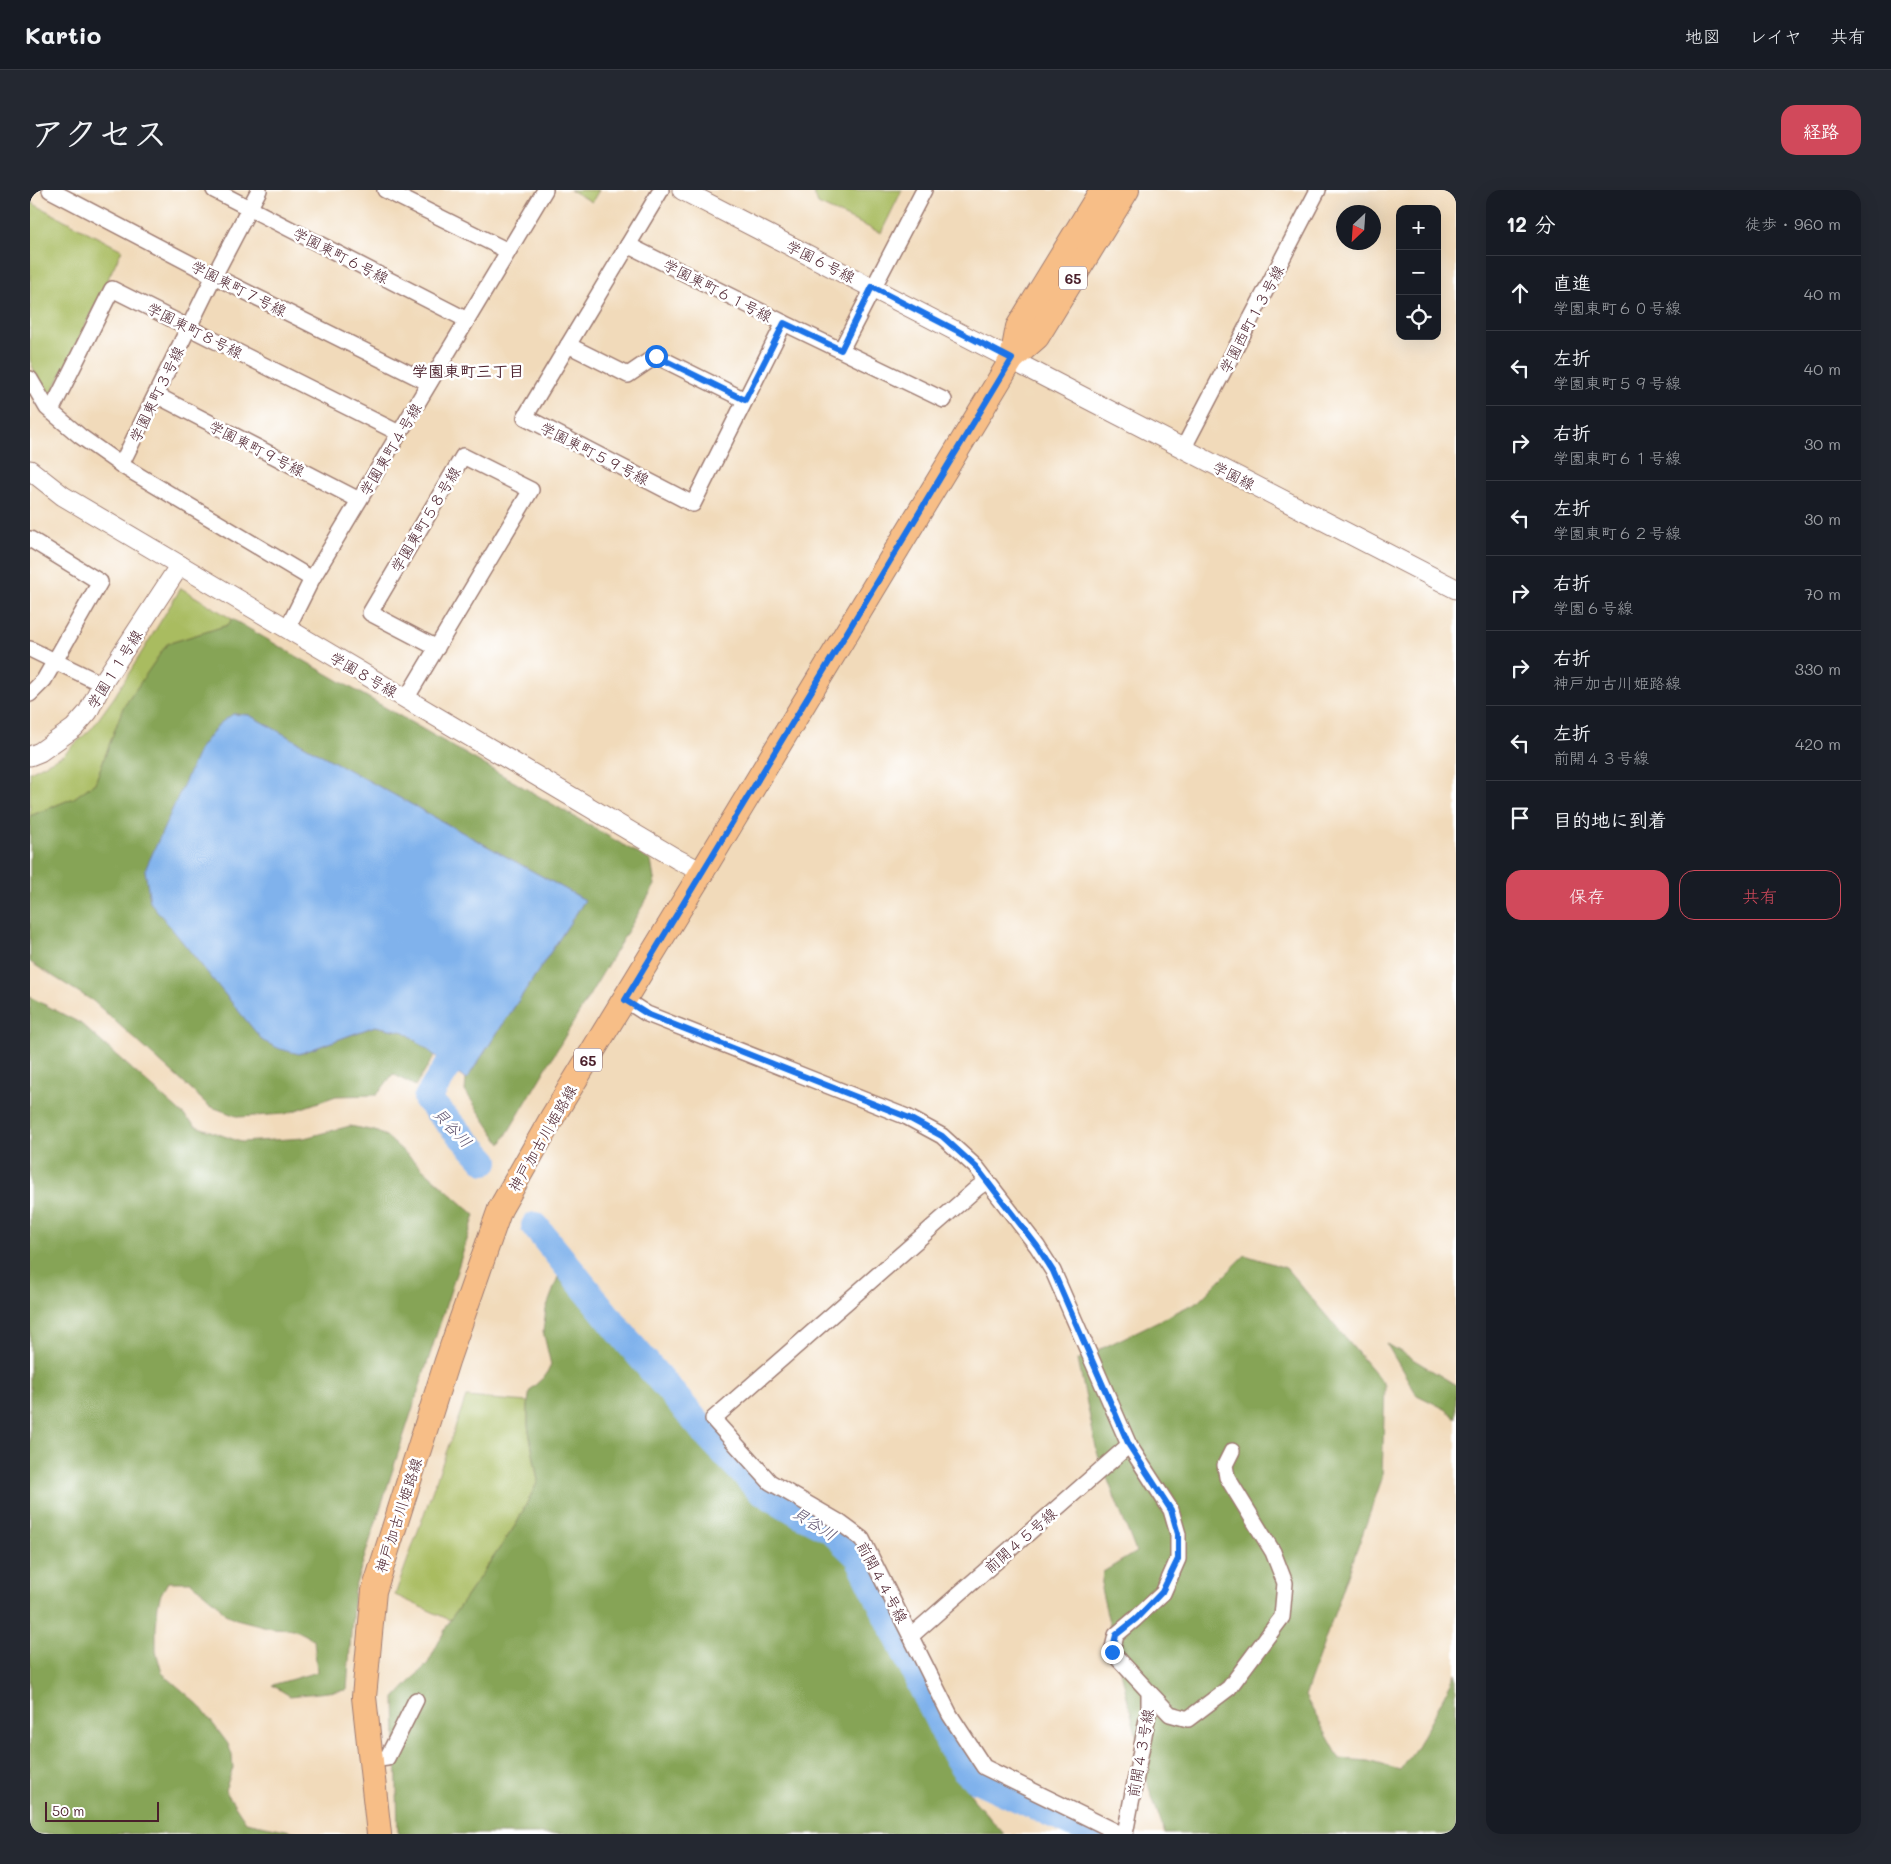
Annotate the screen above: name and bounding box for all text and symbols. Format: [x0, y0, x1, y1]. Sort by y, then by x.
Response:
text: Kartio [25, 19, 101, 50]
text: 地図 [1685, 24, 1721, 48]
text: レイヤ [1749, 24, 1802, 48]
text: 共有 [1830, 24, 1866, 48]
button: 経路 [1781, 105, 1861, 155]
text: アクセス [30, 109, 168, 155]
north arrow [1336, 205, 1381, 250]
map controls [1396, 205, 1441, 340]
button: + [1396, 205, 1441, 250]
text: 12 分 [1506, 210, 1556, 237]
text: 徒歩 · 960 m [1745, 213, 1841, 234]
street label: 学園東町６号線 [290, 222, 392, 288]
street label: 学園６号線 [783, 235, 859, 287]
button: − [1396, 250, 1441, 295]
street label: 学園東町６１号線 [660, 254, 776, 326]
street label: 学園東町７号線 [188, 255, 290, 321]
street label: 学園西町１３号線 [1214, 261, 1288, 377]
road number: 65 [1059, 266, 1087, 290]
text: 直進 [1553, 270, 1591, 295]
icon: ahead [1506, 279, 1534, 307]
text: 40 m [1804, 283, 1841, 304]
button: locate [1396, 295, 1441, 340]
street label: 学園東町８号線 [144, 297, 246, 363]
text: 学園東町６０号線 [1553, 297, 1681, 318]
street label: 学園東町３号線 [124, 342, 188, 446]
route start [645, 345, 668, 368]
text: 左折 [1553, 345, 1591, 370]
icon: left [1506, 354, 1534, 382]
text: 40 m [1804, 358, 1841, 379]
district label: 学園東町三丁目 [412, 360, 524, 381]
text: 学園東町５９号線 [1553, 372, 1681, 393]
street label: 学園東町４号線 [354, 399, 426, 499]
street label: 学園東町９号線 [206, 415, 308, 481]
street label: 学園東町５９号線 [537, 417, 653, 489]
text: 右折 [1553, 420, 1591, 445]
icon: right [1506, 429, 1534, 457]
text: 30 m [1804, 433, 1841, 454]
text: 学園東町６１号線 [1553, 447, 1681, 468]
street label: 学園線 [1209, 456, 1259, 494]
street label: 学園東町５８号線 [386, 462, 464, 576]
text: 左折 [1553, 495, 1591, 520]
icon: left [1506, 504, 1534, 532]
text: 30 m [1804, 508, 1841, 529]
text: 学園東町６２号線 [1553, 522, 1681, 543]
text: 右折 [1553, 570, 1591, 595]
icon: right [1506, 579, 1534, 607]
text: 70 m [1804, 583, 1841, 604]
text: 学園６号線 [1553, 597, 1633, 618]
street label: 学園１１号線 [82, 626, 146, 712]
text: 右折 [1553, 645, 1591, 670]
street label: 学園８号線 [327, 647, 401, 701]
icon: right [1506, 654, 1534, 682]
text: 330 m [1795, 658, 1841, 679]
text: 神戸加古川姫路線 [1553, 672, 1681, 693]
text: 左折 [1553, 720, 1591, 745]
icon: left [1506, 729, 1534, 757]
text: 420 m [1795, 733, 1841, 754]
text: 前開４３号線 [1553, 747, 1649, 768]
icon: arrive [1506, 804, 1534, 832]
text: 目的地に到着 [1553, 807, 1667, 832]
button: 保存 [1506, 870, 1669, 920]
button: 共有 [1679, 870, 1841, 920]
road number: 65 [574, 1048, 602, 1072]
street label: 神戸加古川姫路線 [503, 1081, 581, 1195]
water label: 貝谷川 [429, 1102, 477, 1152]
street label: 神戸加古川姫路線 [370, 1455, 426, 1575]
water label: 貝谷川 [789, 1501, 841, 1545]
street label: 前開４５号線 [979, 1503, 1061, 1577]
street label: 前開４４号線 [853, 1538, 913, 1626]
route end [1101, 1641, 1124, 1664]
street label: 前開４３号線 [1122, 1707, 1158, 1799]
scale bar [45, 1799, 159, 1822]
text: 50 m [52, 1801, 84, 1820]

